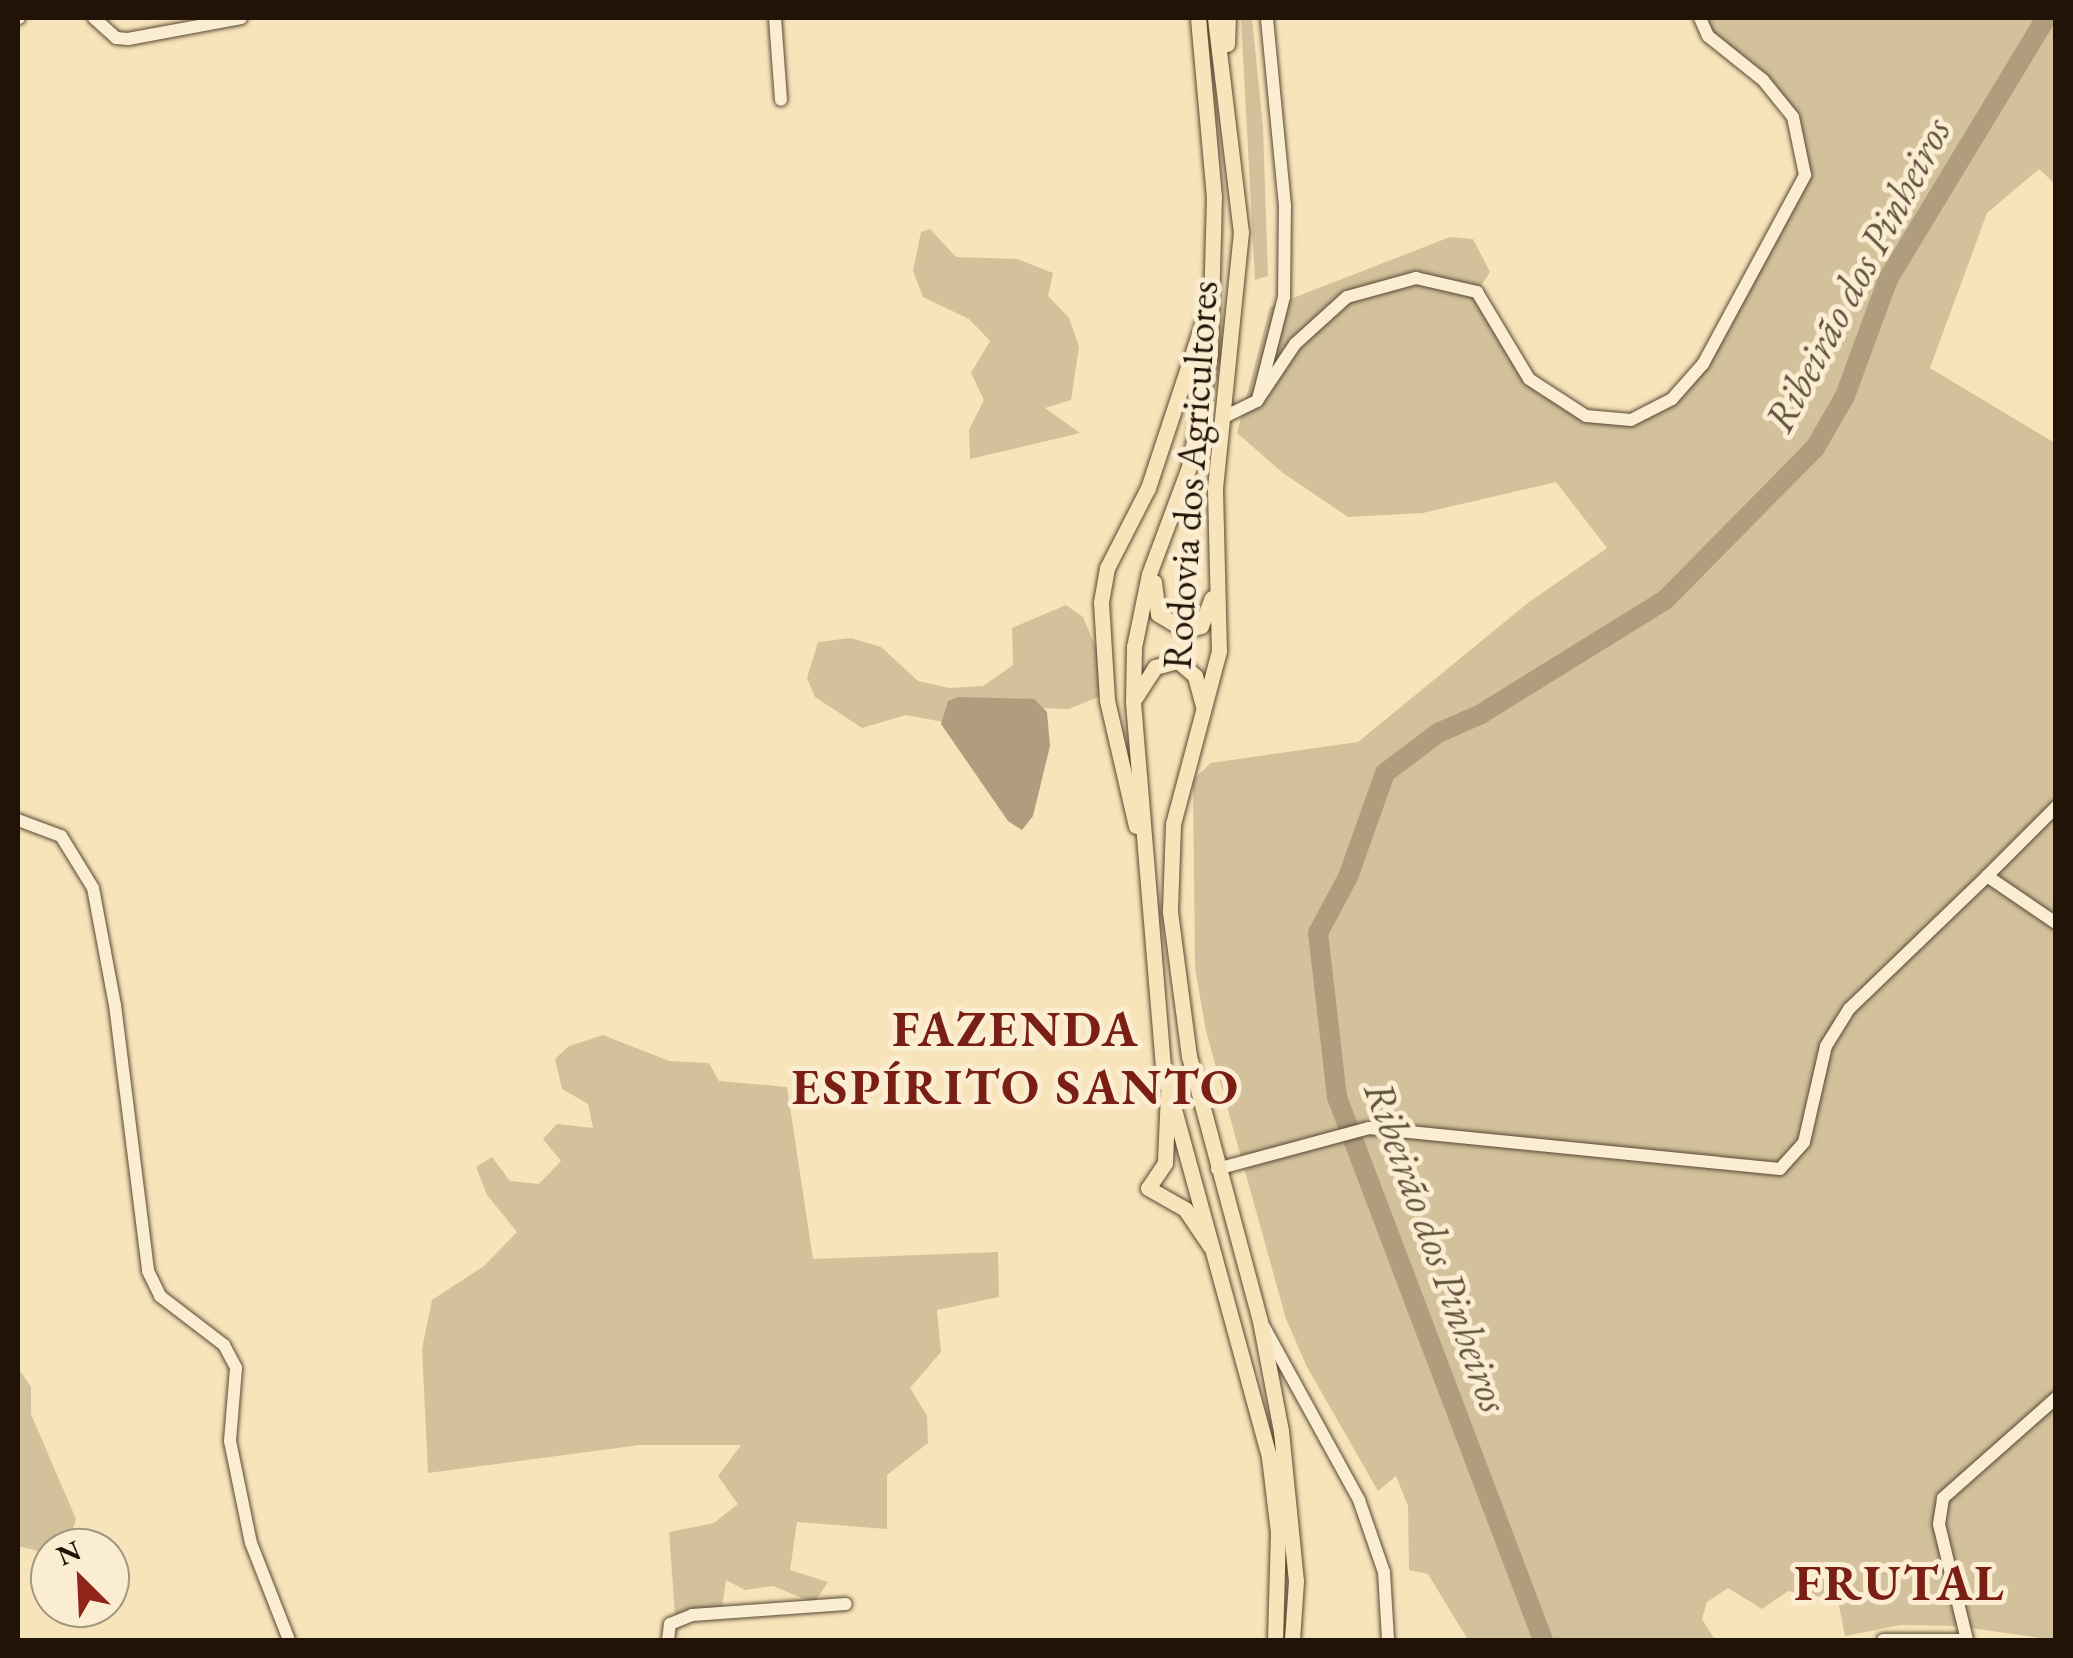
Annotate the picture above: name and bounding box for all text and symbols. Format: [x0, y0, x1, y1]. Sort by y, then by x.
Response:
water label: Ribeirão dos Pinheiros [1754, 109, 1962, 441]
street label: Rodovia dos Agricultores [1152, 279, 1228, 671]
district label: FAZENDA ESPÍRITO SANTO [791, 998, 1241, 1116]
water label: Ribeirão dos Pinheiros [1353, 1075, 1519, 1419]
north arrow [30, 1528, 130, 1628]
text: N [51, 1531, 86, 1573]
district label: FRUTAL [1794, 1553, 2006, 1613]

